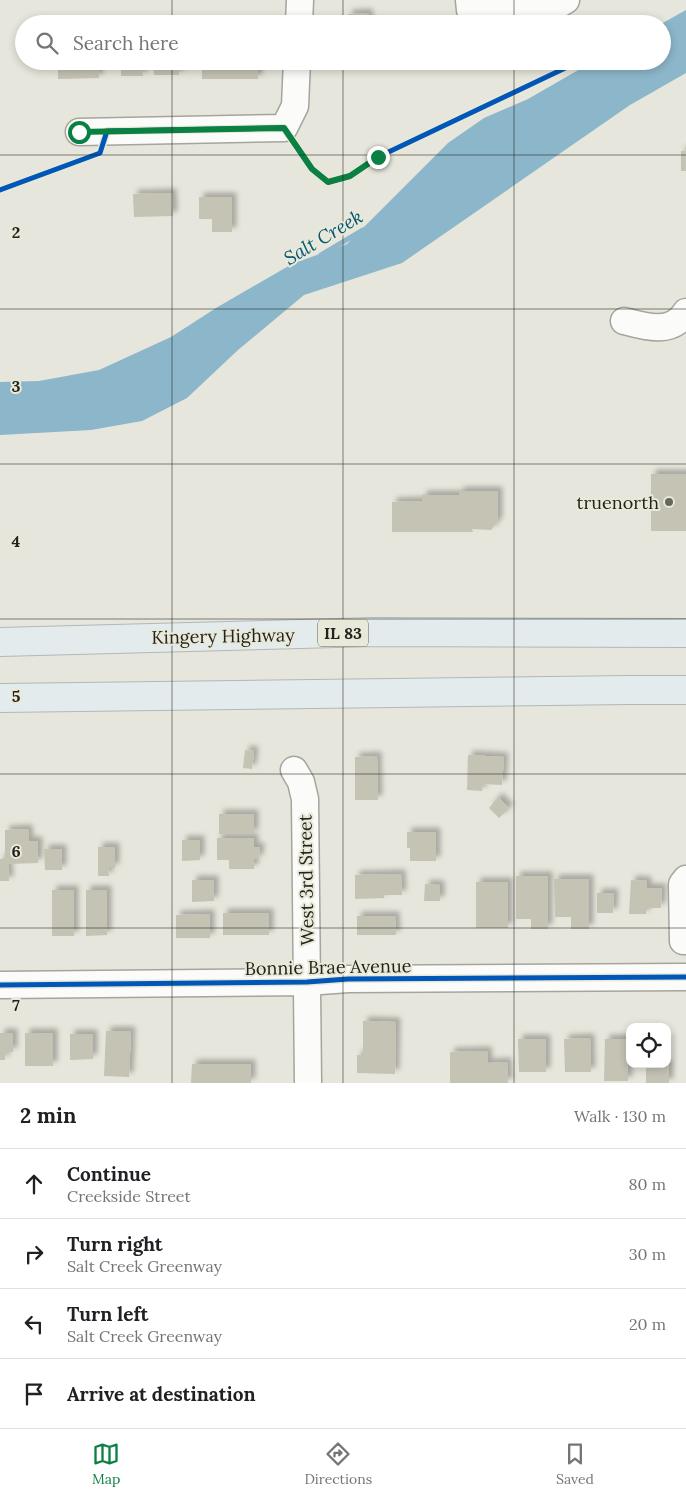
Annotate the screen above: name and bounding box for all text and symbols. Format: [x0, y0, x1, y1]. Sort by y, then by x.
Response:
search box [15, 15, 671, 70]
icon: search [33, 29, 61, 57]
text: Search here [73, 31, 179, 55]
route start [68, 121, 91, 144]
route end [367, 146, 390, 169]
water label: Salt Creek [279, 204, 367, 270]
text: 2 [12, 222, 20, 242]
text: 3 [12, 376, 21, 396]
place label: truenorth [577, 491, 659, 514]
marker: truenorth [663, 496, 675, 508]
text: 4 [12, 531, 21, 551]
road number: IL 83 [318, 620, 368, 646]
street label: Kingery Highway [151, 623, 295, 649]
text: 5 [12, 686, 21, 706]
street label: West 3rd Street [293, 814, 319, 946]
text: 6 [11, 841, 21, 861]
street label: Bonnie Brae Avenue [244, 954, 412, 980]
text: 7 [12, 995, 20, 1015]
map controls [626, 1023, 671, 1068]
button: locate [626, 1023, 671, 1068]
text: 2 min [20, 1102, 76, 1129]
text: Walk · 130 m [574, 1106, 666, 1126]
text: Continue [67, 1162, 151, 1186]
icon: ahead [20, 1170, 48, 1198]
text: 80 m [629, 1174, 666, 1194]
text: Creekside Street [67, 1186, 191, 1206]
text: Turn right [67, 1232, 163, 1256]
icon: right [20, 1240, 48, 1268]
text: 30 m [629, 1244, 666, 1264]
text: Salt Creek Greenway [67, 1256, 222, 1276]
text: Turn left [67, 1302, 148, 1326]
icon: left [20, 1310, 48, 1338]
text: 20 m [629, 1314, 666, 1334]
text: Salt Creek Greenway [67, 1326, 222, 1346]
icon: arrive [20, 1380, 48, 1408]
text: Arrive at destination [67, 1382, 256, 1406]
tab: Map [92, 1440, 120, 1488]
tab: Directions [304, 1440, 372, 1488]
tab: Saved [556, 1440, 594, 1488]

